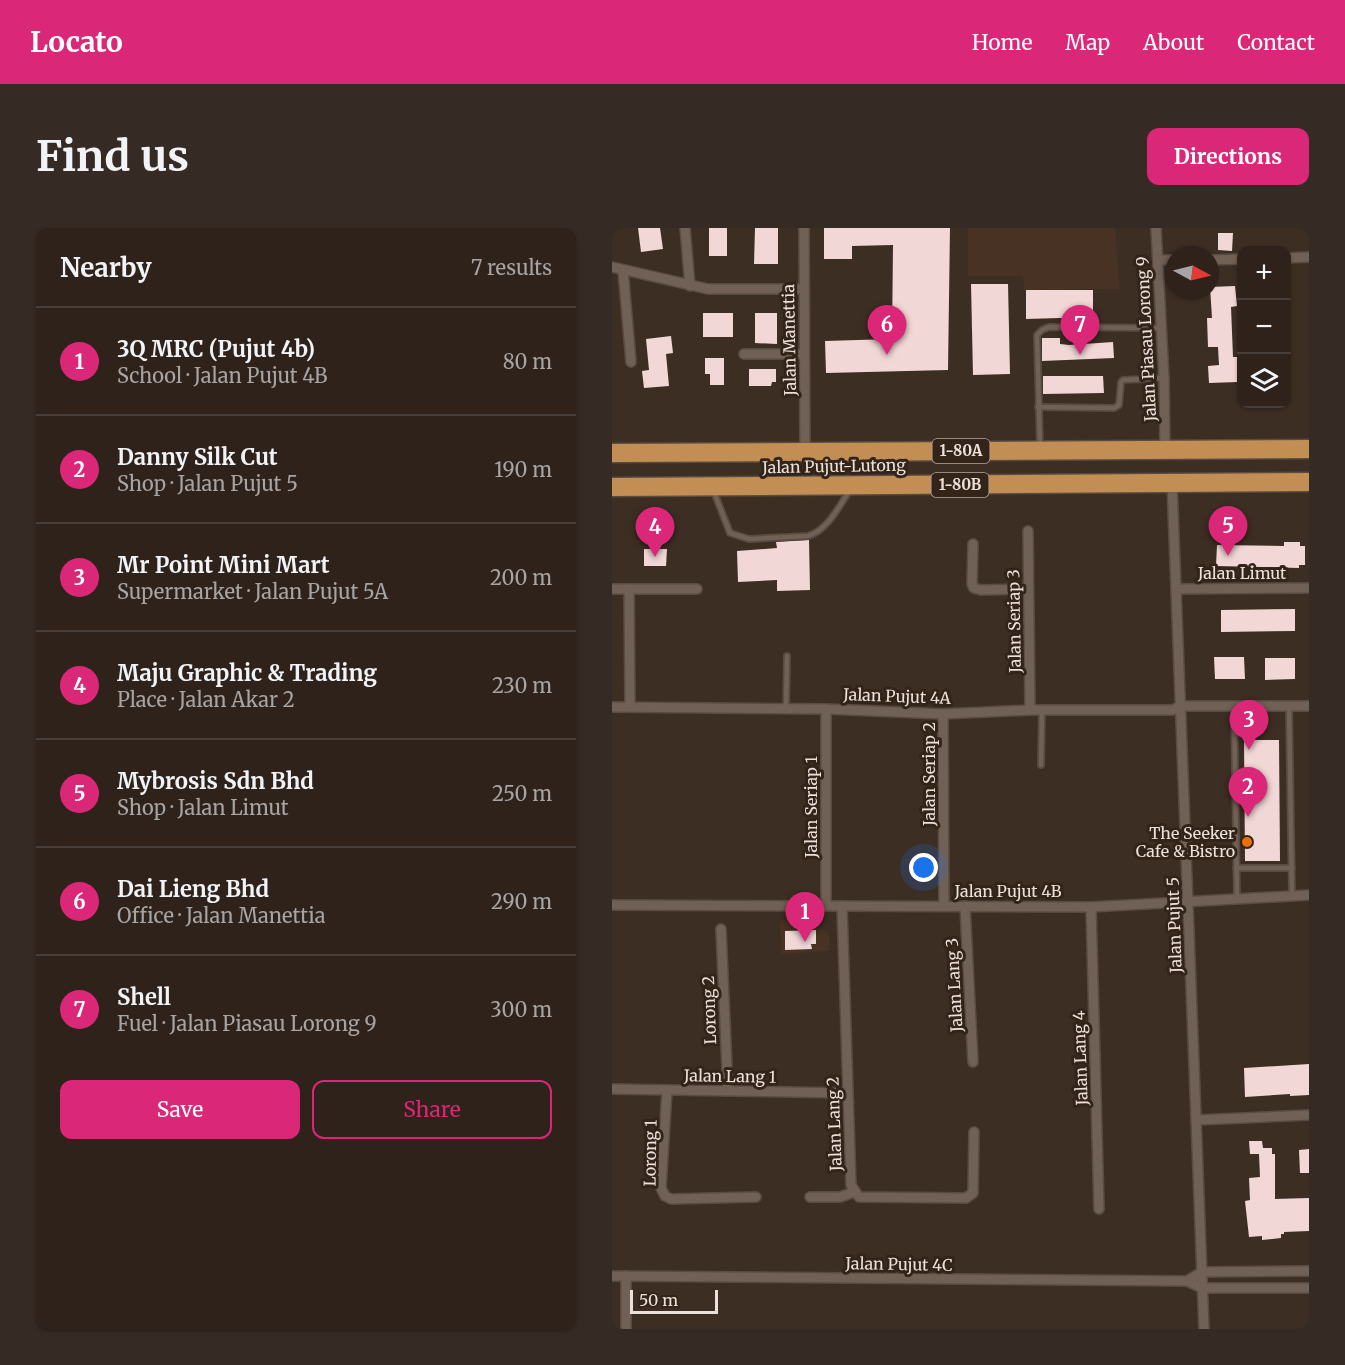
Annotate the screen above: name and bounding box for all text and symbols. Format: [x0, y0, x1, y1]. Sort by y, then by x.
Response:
text: Locato [30, 24, 123, 60]
text: Home [972, 29, 1032, 56]
text: Map [1065, 29, 1110, 56]
text: About [1143, 29, 1204, 56]
text: Contact [1237, 29, 1315, 56]
button: Directions [1147, 128, 1309, 185]
text: Find us [36, 130, 189, 182]
north arrow [1165, 246, 1219, 300]
map controls [1237, 246, 1291, 408]
button: + [1237, 246, 1291, 300]
text: Nearby [60, 251, 152, 284]
text: 7 results [471, 255, 552, 280]
street label: Jalan Piasau Lorong 9 [1132, 256, 1160, 423]
street label: Jalan Manettia [778, 283, 800, 397]
button: − [1237, 300, 1291, 354]
pin: 6 [868, 306, 906, 355]
pin: 7 [1060, 306, 1100, 355]
text: 3Q MRC (Pujut 4b) [117, 335, 315, 363]
text: 1 [75, 349, 84, 374]
text: 80 m [503, 349, 552, 374]
button: layers [1237, 354, 1291, 408]
text: School · Jalan Pujut 4B [117, 363, 327, 388]
road number: 1-80A [932, 439, 990, 463]
text: Danny Silk Cut [117, 443, 278, 471]
street label: Jalan Pujut-Lutong [761, 455, 906, 477]
text: 2 [74, 457, 85, 482]
text: 190 m [494, 457, 552, 482]
text: Shop · Jalan Pujut 5 [117, 471, 298, 496]
road number: 1-80B [932, 473, 988, 497]
pin: 5 [1208, 506, 1248, 556]
pin: 4 [636, 508, 675, 557]
text: Mr Point Mini Mart [117, 551, 330, 579]
street label: Jalan Limut [1197, 563, 1287, 583]
text: 3 [74, 565, 85, 590]
text: 200 m [490, 565, 552, 590]
street label: Jalan Seriap 3 [1003, 569, 1025, 674]
text: Supermarket · Jalan Pujut 5A [117, 579, 388, 604]
text: Maju Graphic & Trading [117, 659, 377, 687]
text: 4 [73, 673, 86, 698]
text: 230 m [492, 673, 552, 698]
street label: Jalan Pujut 4A [842, 684, 952, 708]
text: Place · Jalan Akar 2 [117, 687, 295, 712]
pin: 3 [1230, 700, 1268, 750]
street label: Jalan Seriap 2 [919, 722, 939, 827]
street label: Jalan Seriap 1 [801, 756, 821, 859]
text: Mybrosis Sdn Bhd [117, 767, 314, 795]
pin: 2 [1228, 768, 1268, 817]
text: 5 [74, 781, 85, 806]
text: 250 m [492, 781, 552, 806]
text: Shop · Jalan Limut [117, 795, 289, 820]
place label: The Seeker Cafe & Bistro [1136, 823, 1235, 861]
marker: The Seeker Cafe & Bistro [1240, 835, 1254, 849]
your location [909, 853, 938, 882]
text: Dai Lieng Bhd [117, 875, 269, 903]
street label: Jalan Pujut 5 [1162, 877, 1186, 974]
street label: Jalan Pujut 4B [954, 881, 1062, 901]
text: 6 [73, 889, 86, 914]
text: 290 m [491, 889, 552, 914]
pin: 1 [786, 892, 824, 942]
text: Office · Jalan Manettia [117, 903, 326, 928]
street label: Jalan Lang 3 [942, 937, 967, 1034]
street label: Lorong 2 [698, 975, 720, 1045]
text: Shell [117, 983, 171, 1011]
text: 7 [74, 997, 86, 1022]
text: 300 m [490, 997, 552, 1022]
street label: Jalan Lang 4 [1068, 1010, 1092, 1107]
text: Fuel · Jalan Piasau Lorong 9 [117, 1011, 377, 1036]
street label: Jalan Lang 1 [683, 1065, 776, 1087]
street label: Jalan Lang 2 [822, 1076, 846, 1173]
button: Save [60, 1080, 300, 1139]
button: Share [312, 1080, 552, 1139]
street label: Lorong 1 [639, 1120, 661, 1186]
street label: Jalan Pujut 4C [844, 1253, 953, 1275]
scale bar [630, 1287, 718, 1314]
text: 50 m [639, 1290, 678, 1310]

